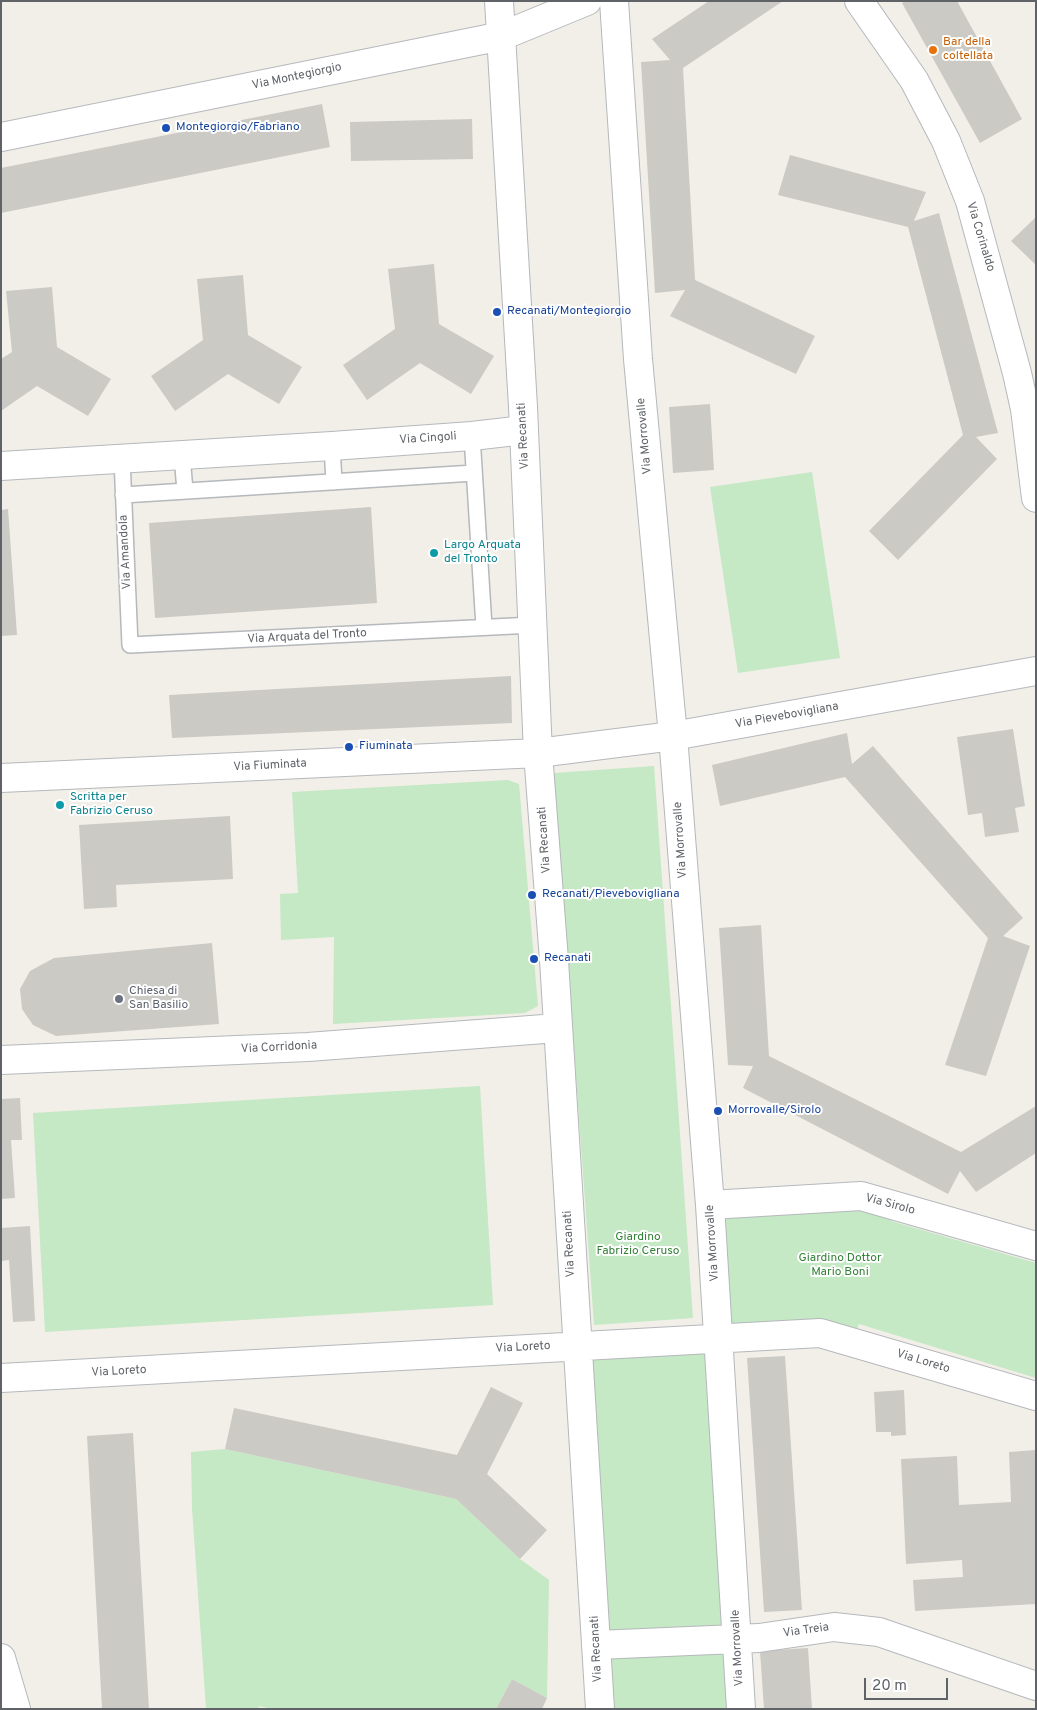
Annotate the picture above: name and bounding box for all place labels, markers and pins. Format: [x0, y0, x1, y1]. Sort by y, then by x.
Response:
place label: Bar della coltellata [943, 36, 993, 64]
marker: Bar della coltellata [927, 44, 939, 56]
place label: Montegiorgio/Fabriano [176, 121, 300, 135]
marker: Montegiorgio/Fabriano [160, 122, 172, 134]
place label: Recanati/Montegiorgio [507, 305, 631, 319]
marker: Recanati/Montegiorgio [491, 306, 503, 318]
place label: Largo Arquata del Tronto [444, 539, 521, 567]
marker: Largo Arquata del Tronto [428, 547, 440, 559]
place label: Fiuminata [359, 740, 413, 754]
marker: Fiuminata [343, 741, 355, 753]
place label: Scritta per Fabrizio Ceruso [70, 791, 153, 819]
marker: Scritta per Fabrizio Ceruso [54, 799, 66, 811]
place label: Recanati/Pievebovigliana [542, 888, 679, 902]
marker: Recanati/Pievebovigliana [526, 889, 538, 901]
place label: Recanati [544, 952, 591, 966]
marker: Recanati [528, 953, 540, 965]
place label: Chiesa di San Basilio [129, 985, 188, 1013]
marker: Chiesa di San Basilio [113, 993, 125, 1005]
place label: Morrovalle/Sirolo [728, 1104, 821, 1118]
marker: Morrovalle/Sirolo [712, 1105, 724, 1117]

